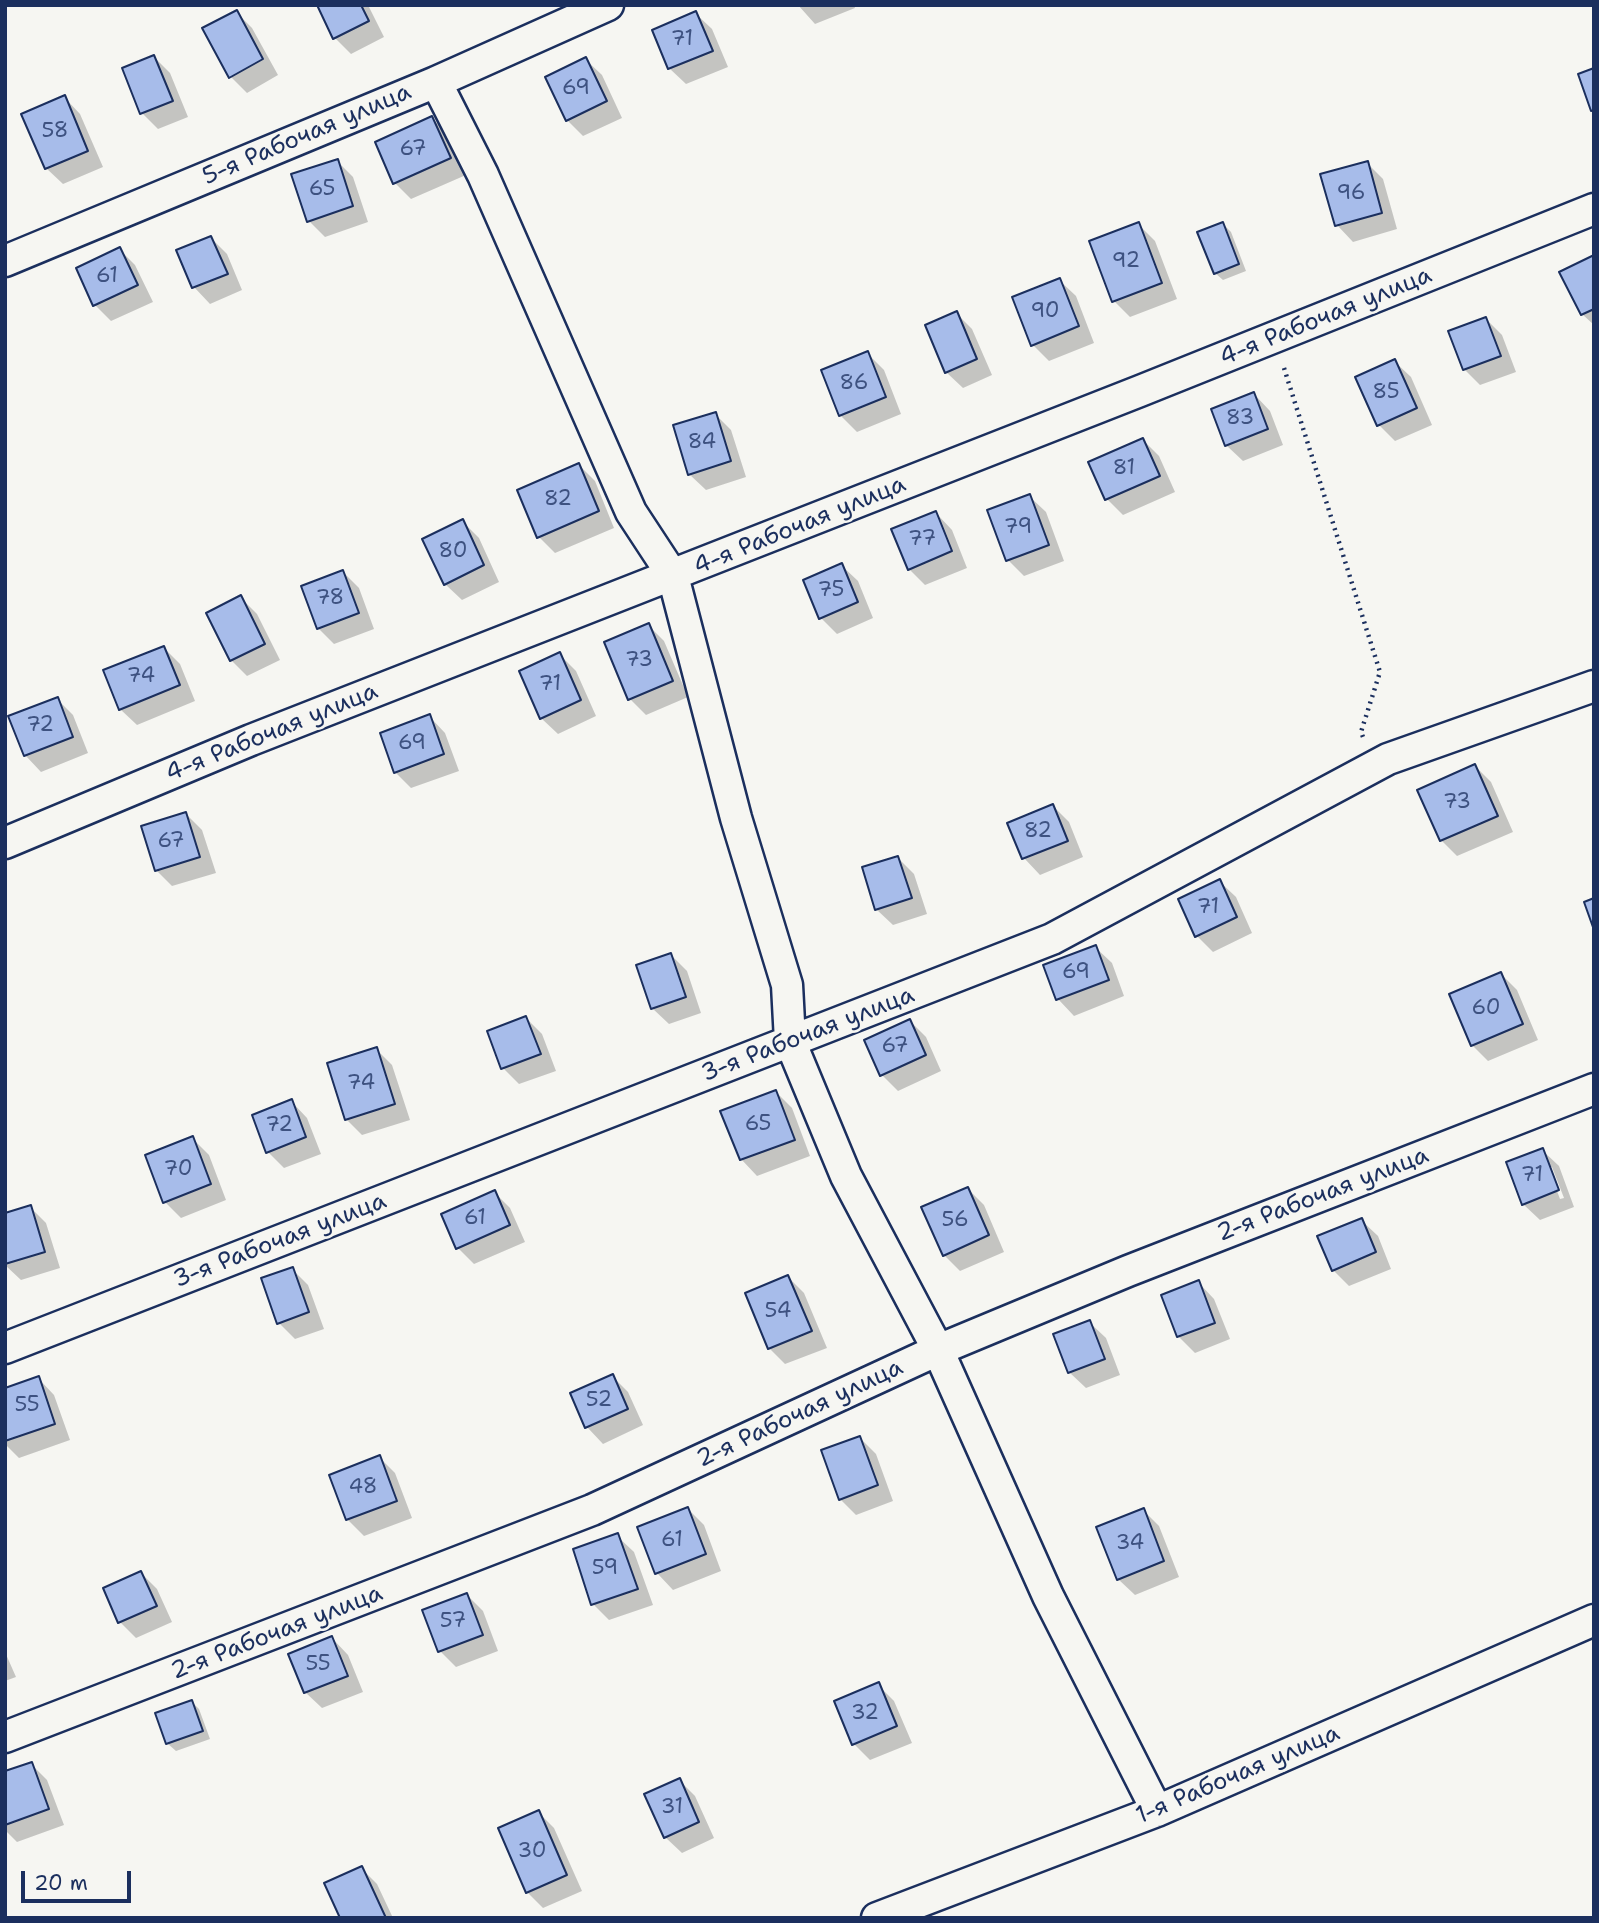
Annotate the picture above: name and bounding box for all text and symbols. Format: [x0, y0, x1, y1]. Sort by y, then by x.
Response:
house number: 71 [671, 27, 693, 53]
house number: 69 [562, 76, 590, 102]
street label: 5-я Рабочая улица [198, 78, 416, 192]
house number: 58 [41, 119, 69, 145]
house number: 67 [399, 137, 427, 163]
house number: 65 [309, 177, 335, 203]
house number: 96 [1337, 181, 1365, 207]
house number: 92 [1112, 249, 1140, 275]
street label: 4-я Рабочая улица [1216, 261, 1436, 373]
house number: 61 [96, 264, 118, 290]
house number: 90 [1030, 299, 1060, 325]
house number: 86 [840, 371, 868, 397]
house number: 85 [1372, 380, 1400, 406]
house number: 83 [1226, 406, 1254, 432]
house number: 84 [688, 430, 716, 456]
house number: 81 [1113, 456, 1135, 482]
street label: 4-я Рабочая улица [690, 470, 910, 582]
house number: 82 [544, 487, 572, 513]
house number: 79 [1004, 515, 1032, 541]
house number: 77 [908, 527, 936, 553]
house number: 80 [439, 539, 467, 565]
house number: 75 [818, 578, 844, 604]
house number: 78 [316, 586, 344, 612]
house number: 73 [625, 648, 653, 674]
house number: 74 [127, 664, 155, 690]
house number: 71 [539, 672, 561, 698]
street label: 4-я Рабочая улица [162, 677, 382, 789]
house number: 72 [26, 713, 54, 739]
house number: 69 [398, 731, 426, 757]
house number: 73 [1443, 790, 1471, 816]
house number: 82 [1024, 819, 1052, 845]
house number: 67 [157, 829, 185, 855]
house number: 71 [1197, 895, 1219, 921]
house number: 69 [1062, 960, 1090, 986]
street label: 3-я Рабочая улица [698, 981, 918, 1089]
house number: 60 [1472, 996, 1500, 1022]
house number: 67 [881, 1034, 909, 1060]
house number: 74 [347, 1071, 375, 1097]
house number: 65 [745, 1112, 771, 1138]
house number: 72 [265, 1113, 293, 1139]
street label: 2-я Рабочая улица [1213, 1141, 1433, 1249]
house number: 70 [164, 1157, 192, 1183]
house number: 71 [1521, 1163, 1543, 1189]
street label: 3-я Рабочая улица [170, 1187, 390, 1295]
house number: 61 [464, 1206, 486, 1232]
house number: 56 [941, 1208, 969, 1234]
house number: 54 [764, 1299, 792, 1325]
street label: 2-я Рабочая улица [692, 1354, 908, 1474]
house number: 52 [586, 1388, 612, 1414]
house number: 55 [14, 1393, 40, 1419]
house number: 48 [349, 1475, 377, 1501]
house number: 61 [661, 1528, 683, 1554]
house number: 34 [1116, 1531, 1144, 1557]
house number: 59 [592, 1556, 618, 1582]
street label: 2-я Рабочая улица [167, 1579, 387, 1687]
house number: 57 [440, 1609, 466, 1635]
house number: 55 [305, 1652, 331, 1678]
house number: 32 [851, 1701, 879, 1727]
street label: 1-я Рабочая улица [1132, 1719, 1344, 1831]
house number: 31 [661, 1795, 683, 1821]
house number: 30 [517, 1839, 547, 1865]
scale bar [24, 1856, 135, 1900]
text: 20 m [34, 1869, 88, 1897]

